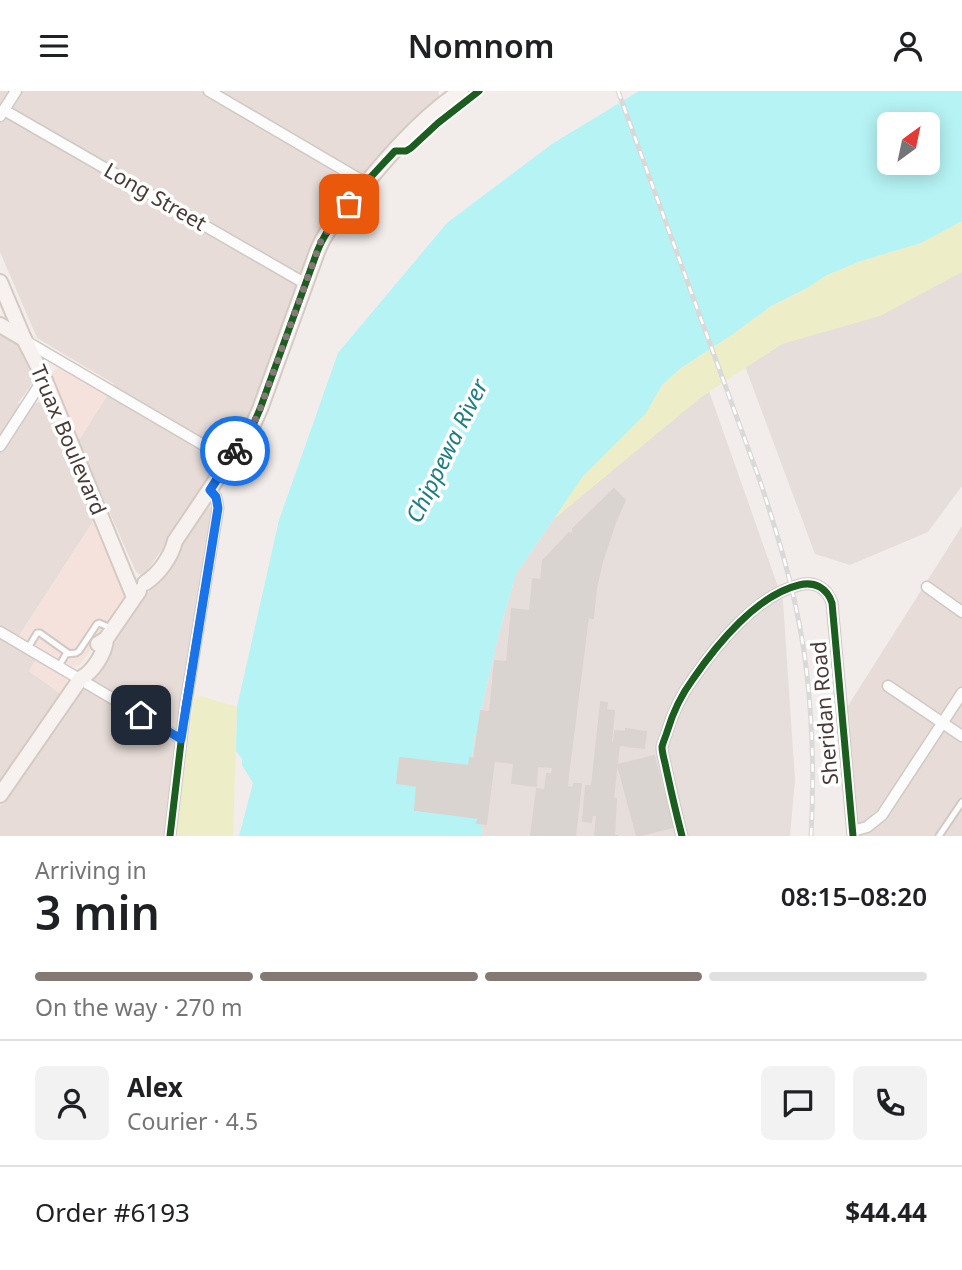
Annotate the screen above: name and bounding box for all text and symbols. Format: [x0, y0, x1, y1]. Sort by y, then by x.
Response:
text: Nomnom [408, 24, 554, 67]
icon: menu [35, 27, 73, 65]
icon: person [889, 27, 927, 65]
north arrow [877, 112, 940, 175]
map controls [877, 112, 940, 175]
street label: Long Street [99, 156, 212, 237]
pin [319, 174, 379, 234]
icon: bag [330, 185, 368, 223]
street label: Truax Boulevard [25, 360, 113, 519]
water label: Chippewa River [397, 372, 495, 528]
courier [200, 416, 270, 486]
icon: bike [216, 432, 254, 470]
street label: Sheridan Road [804, 640, 844, 786]
pin [111, 685, 171, 745]
icon: home [122, 696, 160, 734]
text: Arriving in [35, 854, 147, 886]
text: 08:15–08:20 [781, 878, 927, 914]
text: 3 min [35, 881, 160, 943]
text: On the way · 270 m [35, 991, 242, 1023]
button: person [35, 1066, 109, 1140]
button: chat [761, 1066, 835, 1140]
button: phone [853, 1066, 927, 1140]
text: Alex [127, 1069, 183, 1105]
text: Courier · 4.5 [127, 1105, 258, 1137]
text: Order #6193 [35, 1194, 190, 1230]
text: $44.44 [845, 1194, 927, 1230]

